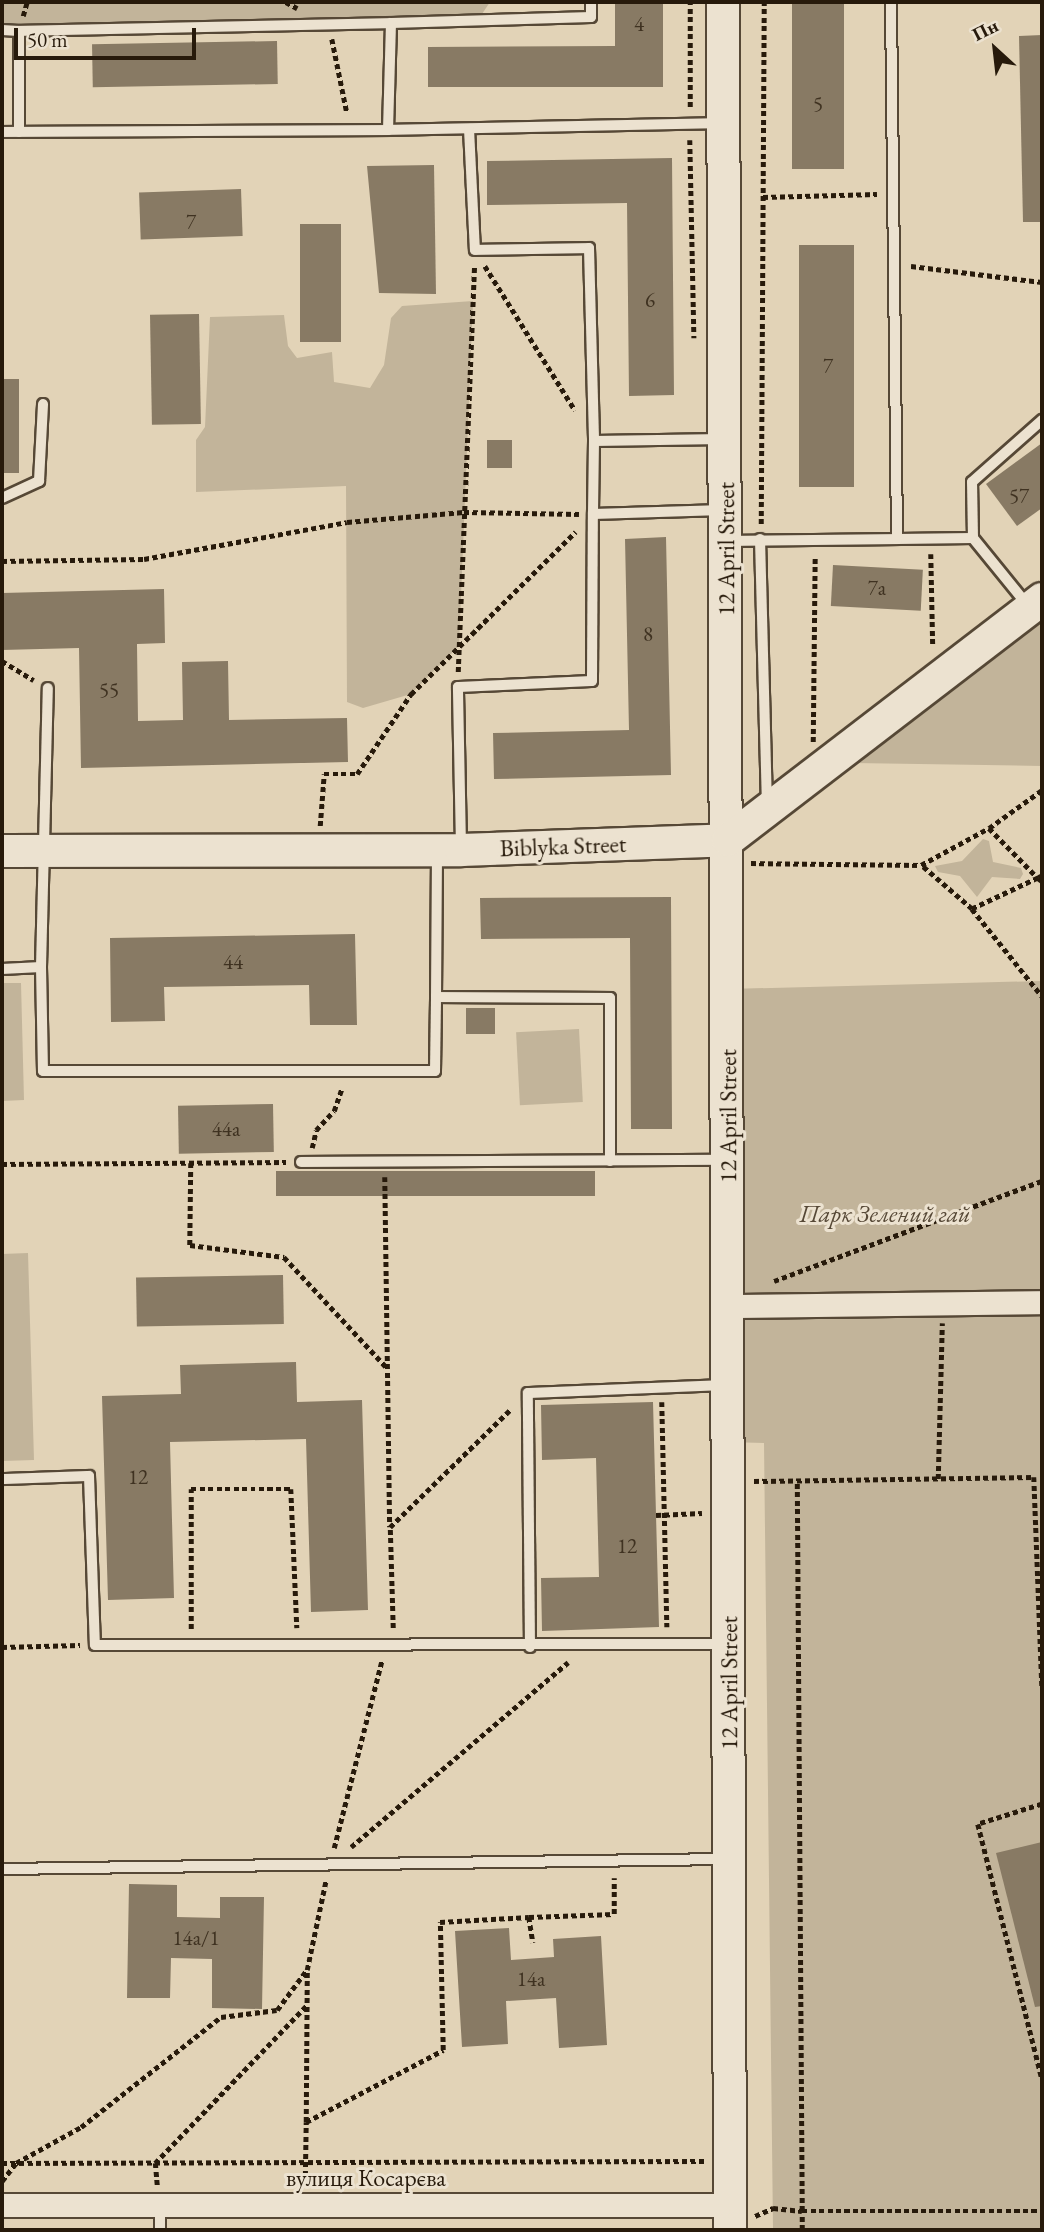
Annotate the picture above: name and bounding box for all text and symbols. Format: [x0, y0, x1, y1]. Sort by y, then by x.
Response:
house number: 4 [634, 11, 644, 37]
text: Пн [968, 13, 1002, 47]
scale bar [18, 14, 200, 58]
north arrow [960, 14, 1030, 84]
text: 50 m [27, 26, 68, 53]
house number: 5 [813, 91, 823, 117]
house number: 7 [186, 209, 196, 235]
house number: 6 [645, 287, 655, 313]
house number: 7 [823, 353, 833, 379]
street label: 12 April Street [712, 482, 740, 616]
house number: 57 [1009, 483, 1029, 509]
house number: 7а [868, 575, 886, 601]
house number: 8 [643, 621, 653, 647]
house number: 55 [99, 677, 119, 703]
street label: Biblyka Street [499, 829, 627, 863]
house number: 44 [223, 949, 243, 975]
street label: 12 April Street [714, 1049, 742, 1183]
house number: 44а [212, 1116, 240, 1142]
park label: Парк Зелений гай [800, 1200, 970, 1228]
house number: 12 [128, 1464, 148, 1490]
house number: 12 [617, 1533, 637, 1559]
street label: 12 April Street [715, 1616, 743, 1750]
house number: 14а/1 [173, 1925, 219, 1951]
house number: 14а [517, 1966, 545, 1992]
street label: вулиця Косарєва [286, 2164, 446, 2192]

